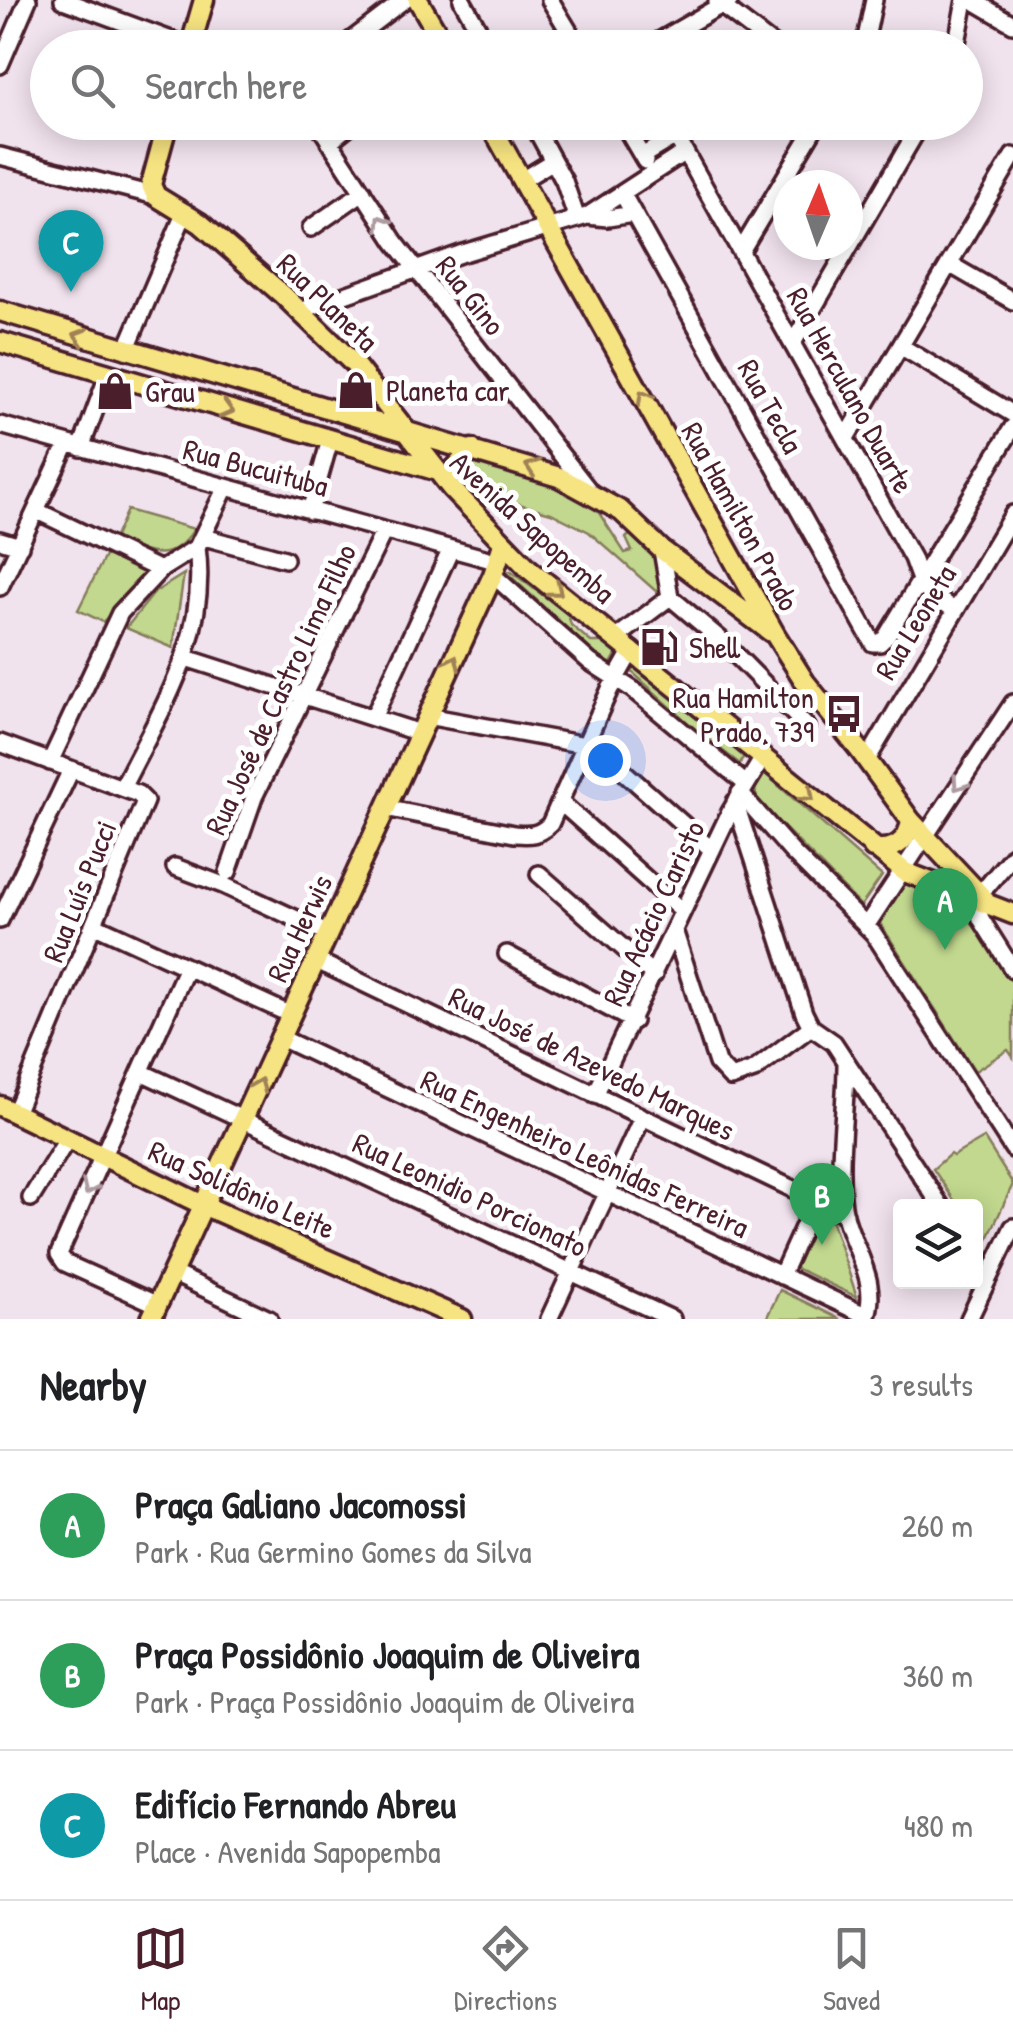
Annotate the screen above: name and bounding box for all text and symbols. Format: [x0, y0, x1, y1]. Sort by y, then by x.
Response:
search box [30, 30, 983, 140]
icon: search [65, 58, 120, 113]
text: Search here [145, 59, 307, 111]
north arrow [773, 170, 863, 260]
pin: C [38, 210, 104, 292]
one-way arrow [376, 215, 395, 233]
street label: Rua Planeta [269, 244, 387, 360]
street label: Rua Gino [427, 247, 515, 343]
street label: Rua Herculano Duarte [778, 280, 924, 500]
one-way arrow [72, 327, 89, 348]
street label: Rua Tecla [729, 352, 813, 460]
shop icon: Planeta car [335, 369, 377, 411]
shop icon: Grau [94, 370, 136, 412]
place label: Planeta car [386, 370, 510, 410]
place label: Grau [145, 371, 195, 411]
one-way arrow [637, 390, 657, 408]
one-way arrow [218, 398, 235, 419]
street label: Rua Hamilton Prado [673, 415, 809, 617]
street label: Rua Bucuituba [179, 428, 333, 506]
street label: Avenida Sapopemba [442, 442, 624, 612]
one-way arrow [524, 459, 541, 479]
street label: Rua José de Castro Lima Filho [195, 537, 365, 841]
street label: Rua Leoneta [865, 557, 965, 687]
one-way arrow [544, 579, 562, 596]
fuel station icon: Shell [638, 626, 680, 668]
place label: Shell [689, 627, 741, 667]
one-way arrow [440, 654, 460, 672]
place label: Rua Hamilton Prado, 739 [673, 677, 814, 751]
bus stop icon: Rua Hamilton Prado, 739 [823, 693, 865, 735]
your location [580, 735, 631, 786]
one-way arrow [953, 773, 971, 792]
one-way arrow [797, 783, 815, 801]
street label: Rua Luís Pucci [33, 814, 125, 968]
street label: Rua Acácio Caristo [593, 814, 713, 1012]
street label: Rua Herwis [257, 868, 341, 988]
pin: A [912, 868, 978, 950]
street label: Rua José de Azevedo Marques [443, 976, 741, 1150]
street label: Rua Engenheiro Leônidas Ferreira [415, 1059, 756, 1247]
one-way arrow [248, 1077, 268, 1094]
street label: Rua Leonidio Porcionato [347, 1122, 593, 1266]
street label: Rua Solidônio Leite [143, 1130, 342, 1248]
pin: B [790, 1162, 854, 1245]
one-way arrow [82, 1178, 102, 1196]
map controls [893, 1199, 983, 1289]
button: layers [893, 1199, 983, 1289]
text: Nearby [40, 1356, 147, 1413]
text: 3 results [869, 1363, 973, 1406]
text: Praça Galiano Jacomossi [135, 1478, 467, 1530]
text: A [65, 1504, 80, 1547]
text: 260 m [902, 1504, 973, 1547]
text: Park · Rua Germino Gomes da Silva [135, 1530, 531, 1573]
text: Praça Possidônio Joaquim de Oliveira [135, 1628, 639, 1680]
text: B [64, 1654, 81, 1697]
text: 360 m [902, 1654, 973, 1697]
text: Park · Praça Possidônio Joaquim de Oliveira [135, 1680, 634, 1723]
text: Edifício Fernando Abreu [135, 1778, 456, 1830]
text: C [64, 1804, 81, 1847]
text: 480 m [904, 1804, 973, 1847]
text: Place · Avenida Sapopemba [135, 1830, 441, 1873]
tab: Map [133, 1921, 188, 2019]
tab: Directions [454, 1921, 557, 2019]
tab: Saved [823, 1921, 880, 2019]

